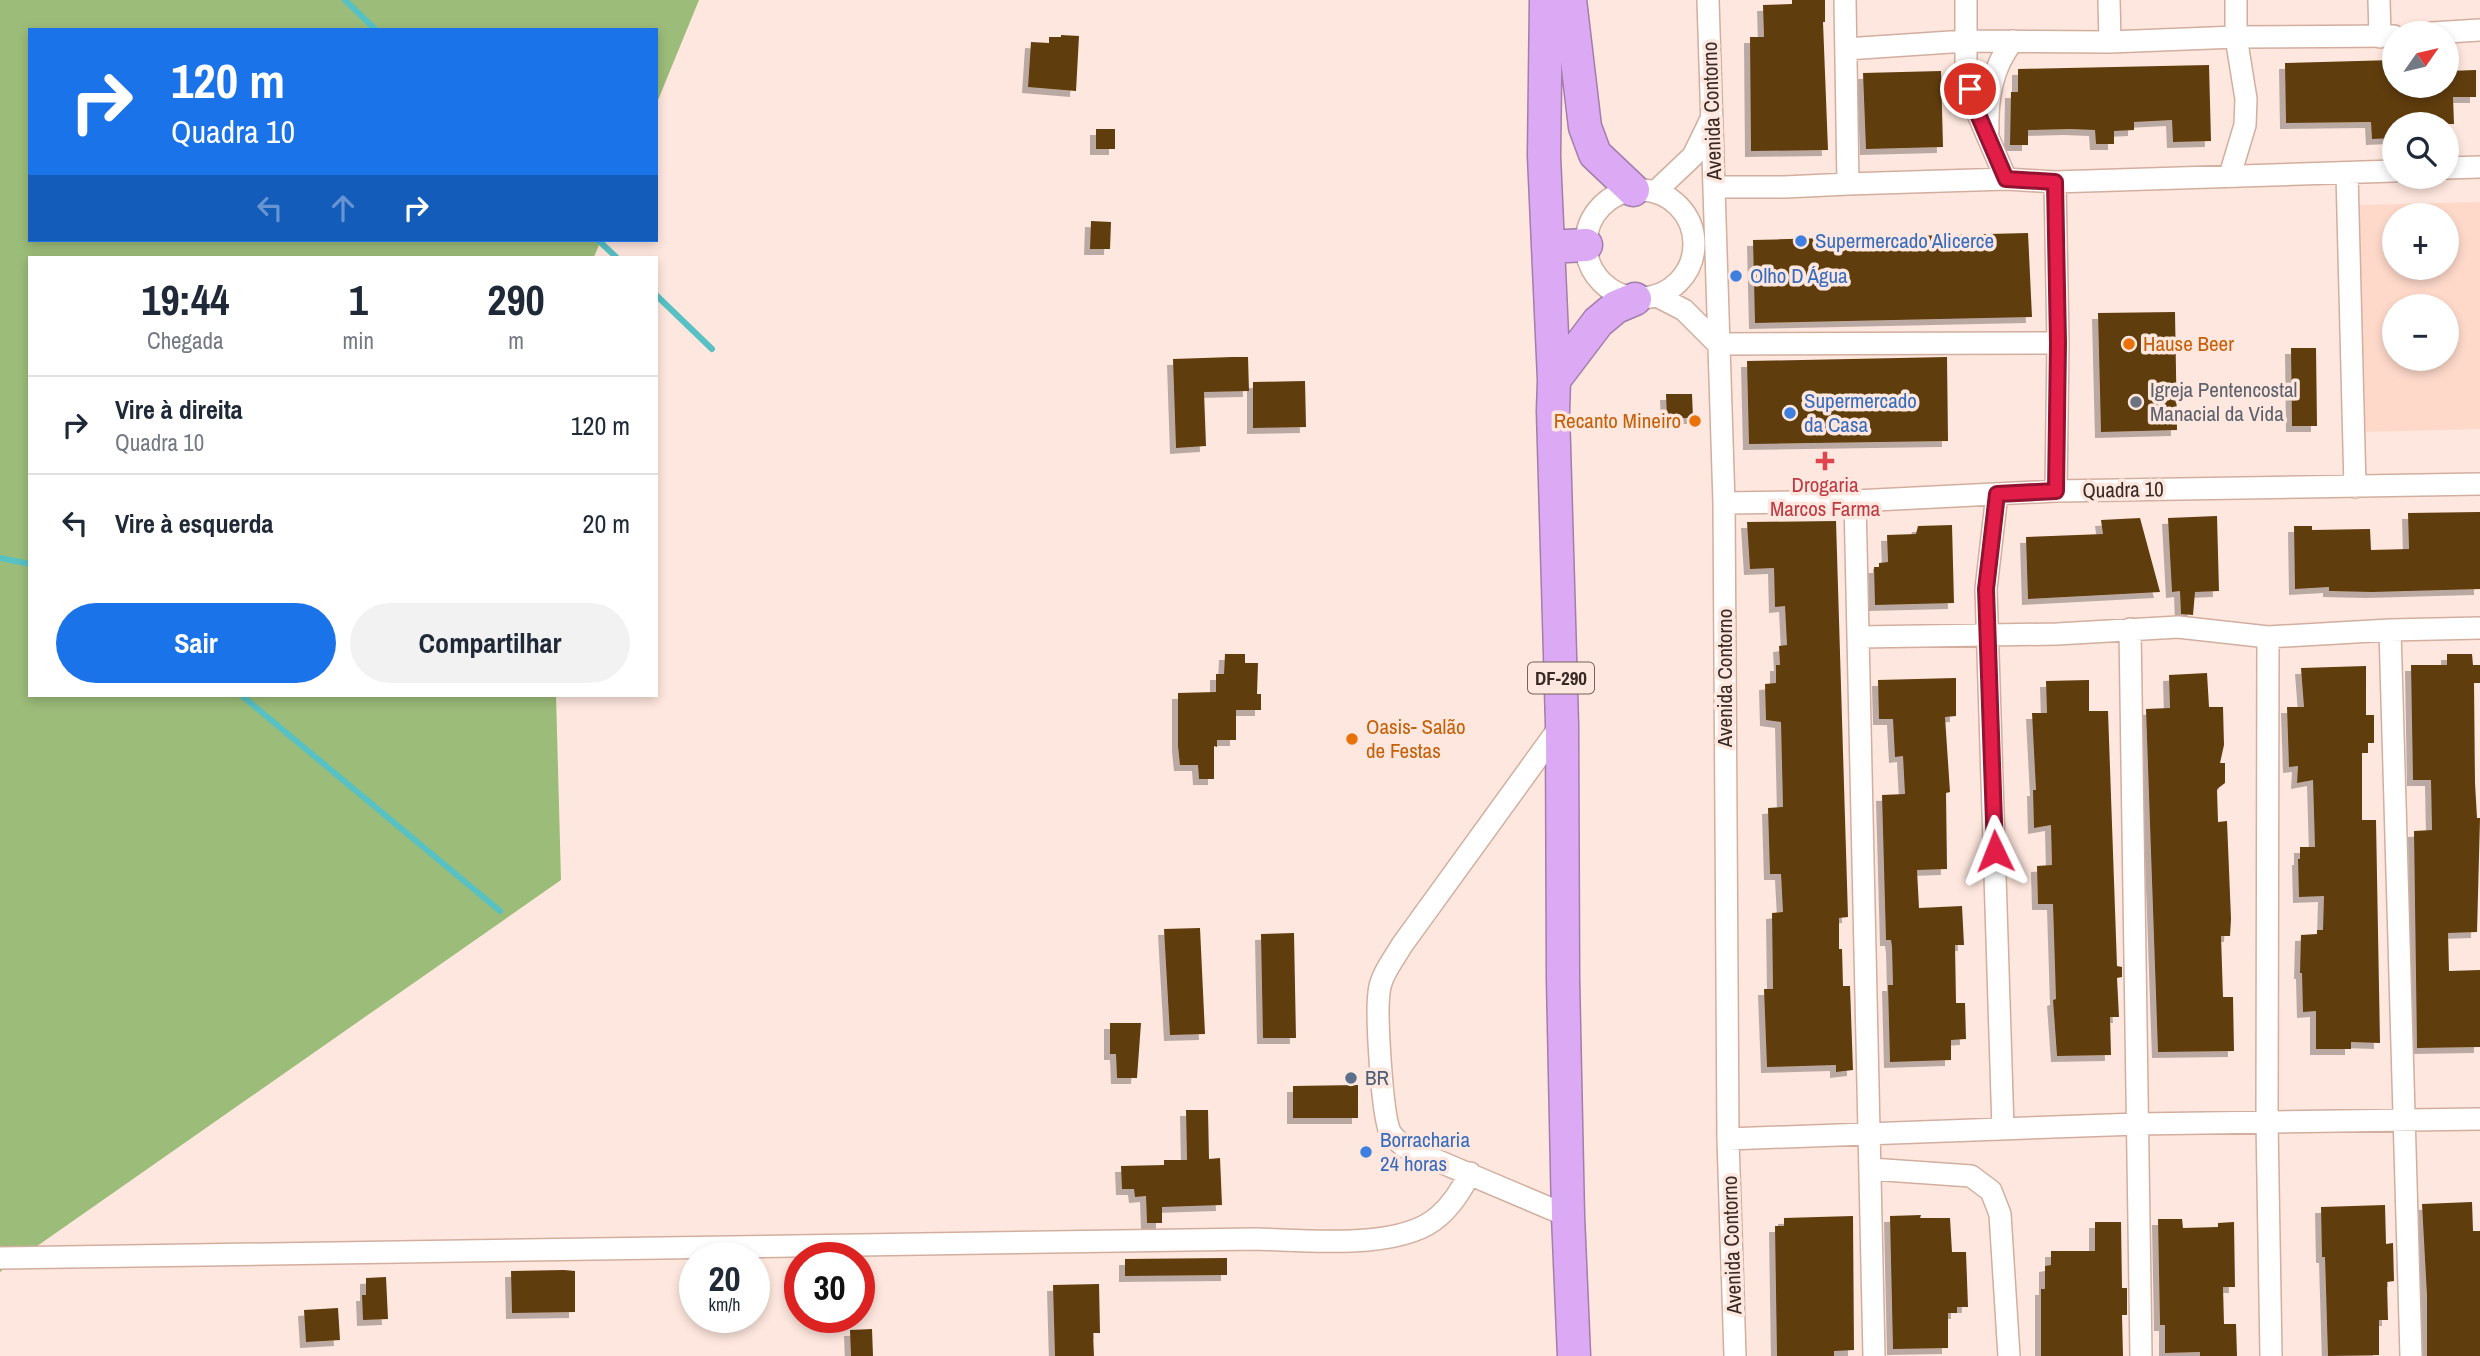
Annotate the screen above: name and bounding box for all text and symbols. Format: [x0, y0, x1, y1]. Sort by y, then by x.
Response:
north arrow [2382, 21, 2459, 98]
map controls [2382, 21, 2459, 371]
street label: Avenida Contorno [1695, 41, 1728, 182]
text: 120 m [171, 47, 285, 113]
icon: right [56, 56, 147, 147]
pin [1940, 59, 2000, 119]
icon: arrive [1951, 70, 1989, 108]
text: Quadra 10 [171, 110, 295, 153]
button: search [2382, 112, 2459, 189]
icon: left [251, 189, 289, 227]
icon: ahead [324, 189, 362, 227]
icon: right [397, 189, 435, 227]
button: + [2382, 203, 2459, 280]
place label: Supermercado Alicerce [1815, 226, 1994, 255]
marker: Supermercado Alicerce [1793, 233, 1809, 249]
place label: Olho D Água [1750, 261, 1848, 290]
marker: Olho D Água [1728, 268, 1744, 284]
text: 19:44 [141, 272, 229, 328]
text: 1 [349, 272, 368, 328]
text: 290 [487, 272, 545, 328]
button: − [2382, 294, 2459, 371]
text: Chegada [147, 325, 224, 356]
text: min [343, 325, 374, 356]
text: m [508, 325, 524, 356]
place label: Hause Beer [2143, 329, 2234, 358]
marker: Hause Beer [2121, 336, 2137, 352]
place label: Igreja Pentencostal Manacial da Vida [2150, 375, 2297, 428]
place label: Supermercado da Casa [1804, 386, 1917, 439]
text: Vire à direita [115, 392, 243, 427]
marker: Igreja Pentencostal Manacial da Vida [2128, 394, 2144, 410]
marker: Supermercado da Casa [1782, 405, 1798, 421]
icon: right [56, 406, 94, 444]
place label: Recanto Mineiro [1554, 406, 1681, 435]
text: 120 m [571, 408, 630, 443]
marker: Recanto Mineiro [1687, 413, 1703, 429]
text: Quadra 10 [115, 427, 204, 458]
marker: Drogaria Marcos Farma [1817, 453, 1833, 469]
place label: Drogaria Marcos Farma [1770, 470, 1880, 523]
street label: Quadra 10 [2082, 474, 2164, 505]
icon: left [56, 504, 94, 542]
text: Vire à esquerda [115, 506, 273, 541]
text: 20 m [583, 506, 630, 541]
button: Sair [56, 603, 336, 683]
button: Compartilhar [350, 603, 630, 683]
street label: Avenida Contorno [1710, 609, 1739, 748]
road number: DF-290 [1528, 663, 1594, 694]
place label: Oasis- Salão de Festas [1366, 712, 1466, 765]
marker: Oasis- Salão de Festas [1344, 731, 1360, 747]
position arrow [1958, 814, 2032, 888]
place label: BR [1365, 1063, 1389, 1092]
marker: BR [1343, 1070, 1359, 1086]
place label: Borracharia 24 horas [1380, 1125, 1470, 1178]
marker: Borracharia 24 horas [1358, 1144, 1374, 1160]
street label: Avenida Contorno [1715, 1175, 1748, 1316]
speed limit sign: 30 [784, 1242, 875, 1333]
text: 20 [709, 1255, 740, 1302]
text: km/h [709, 1292, 741, 1317]

